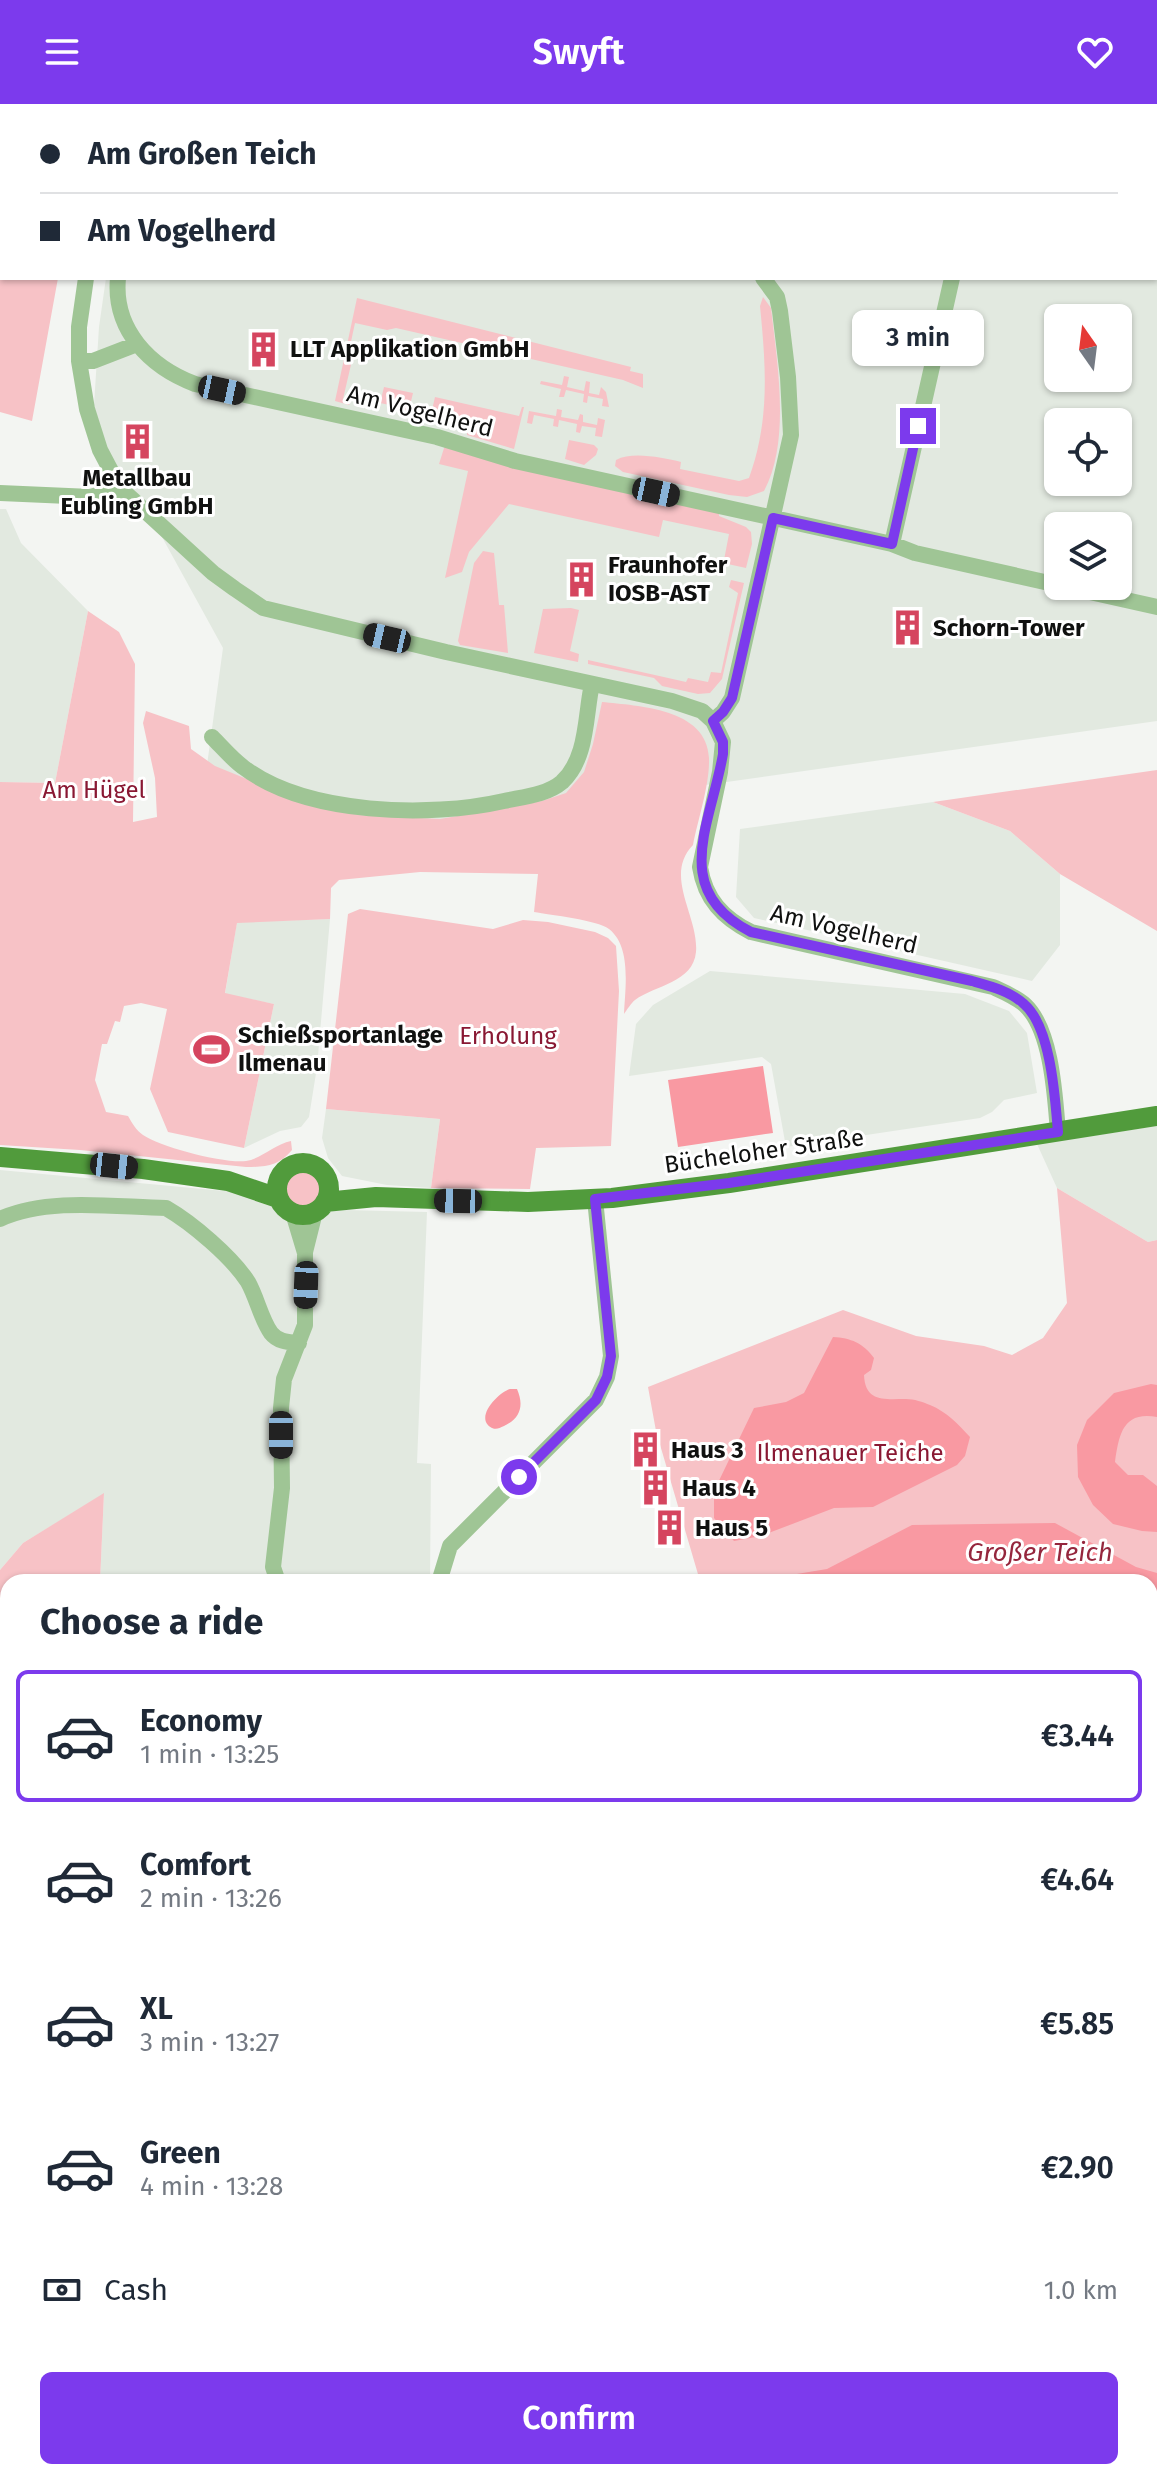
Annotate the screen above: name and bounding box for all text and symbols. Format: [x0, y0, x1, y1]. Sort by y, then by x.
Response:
icon: menu [40, 30, 84, 74]
text: Swyft [533, 30, 624, 74]
icon: heart [1073, 30, 1117, 74]
text: Am Großen Teich [88, 136, 317, 172]
text: Am Vogelherd [88, 213, 276, 249]
north arrow [1044, 304, 1132, 392]
map controls [1044, 304, 1132, 600]
callout: 3 min [852, 310, 984, 366]
text: 3 min [886, 322, 950, 353]
building icon: LLT Applikation GmbH [245, 330, 283, 368]
place label: LLT Applikation GmbH [290, 335, 529, 363]
car [196, 373, 248, 407]
street label: Am Vogelherd [344, 379, 496, 443]
route end [900, 408, 936, 444]
button: locate [1044, 408, 1132, 496]
building icon: Metallbau Eubling GmbH [118, 422, 156, 460]
place label: Metallbau Eubling GmbH [60, 464, 214, 520]
car [630, 475, 682, 509]
button: layers [1044, 512, 1132, 600]
place label: Fraunhofer IOSB-AST [608, 551, 728, 607]
building icon: Fraunhofer IOSB-AST [563, 560, 601, 598]
building icon: Schorn-Tower [888, 609, 926, 647]
place label: Schorn-Tower [933, 614, 1085, 642]
car [361, 621, 413, 655]
park label: Am Hügel [42, 776, 146, 804]
street label: Am Vogelherd [768, 899, 920, 959]
place label: Schießsportanlage Ilmenau [238, 1021, 443, 1077]
park label: Erholung [459, 1022, 557, 1050]
sports icon: Schießsportanlage Ilmenau [193, 1030, 231, 1068]
street label: Bücheloher Straße [662, 1123, 866, 1179]
car [89, 1152, 139, 1180]
car [434, 1189, 482, 1213]
car [293, 1261, 319, 1309]
car [269, 1411, 293, 1459]
building icon: Haus 3 [626, 1431, 664, 1469]
place label: Haus 3 [671, 1436, 744, 1464]
park label: Ilmenauer Teiche [756, 1439, 944, 1467]
route start [501, 1459, 537, 1495]
building icon: Haus 4 [637, 1469, 675, 1507]
place label: Haus 4 [682, 1474, 756, 1502]
building icon: Haus 5 [650, 1509, 688, 1547]
place label: Haus 5 [695, 1514, 768, 1542]
water label: Großer Teich [967, 1537, 1113, 1568]
text: Choose a ride [40, 1600, 263, 1644]
icon: car [44, 1700, 116, 1772]
text: Economy [140, 1703, 262, 1739]
text: €3.44 [1041, 1718, 1114, 1754]
text: 1 min · 13:25 [140, 1739, 279, 1770]
icon: car [44, 1844, 116, 1916]
text: Comfort [140, 1847, 251, 1883]
text: €4.64 [1040, 1862, 1114, 1898]
text: 2 min · 13:26 [140, 1883, 282, 1914]
icon: car [44, 1988, 116, 2060]
text: XL [140, 1991, 173, 2027]
text: €5.85 [1040, 2006, 1114, 2042]
text: 3 min · 13:27 [140, 2027, 279, 2058]
icon: car [44, 2132, 116, 2204]
text: Green [140, 2135, 221, 2171]
text: €2.90 [1041, 2150, 1114, 2186]
text: 4 min · 13:28 [140, 2171, 283, 2202]
icon: cash [40, 2268, 84, 2312]
text: Cash [104, 2272, 168, 2308]
text: 1.0 km [1044, 2275, 1118, 2306]
button: Confirm [40, 2372, 1118, 2464]

